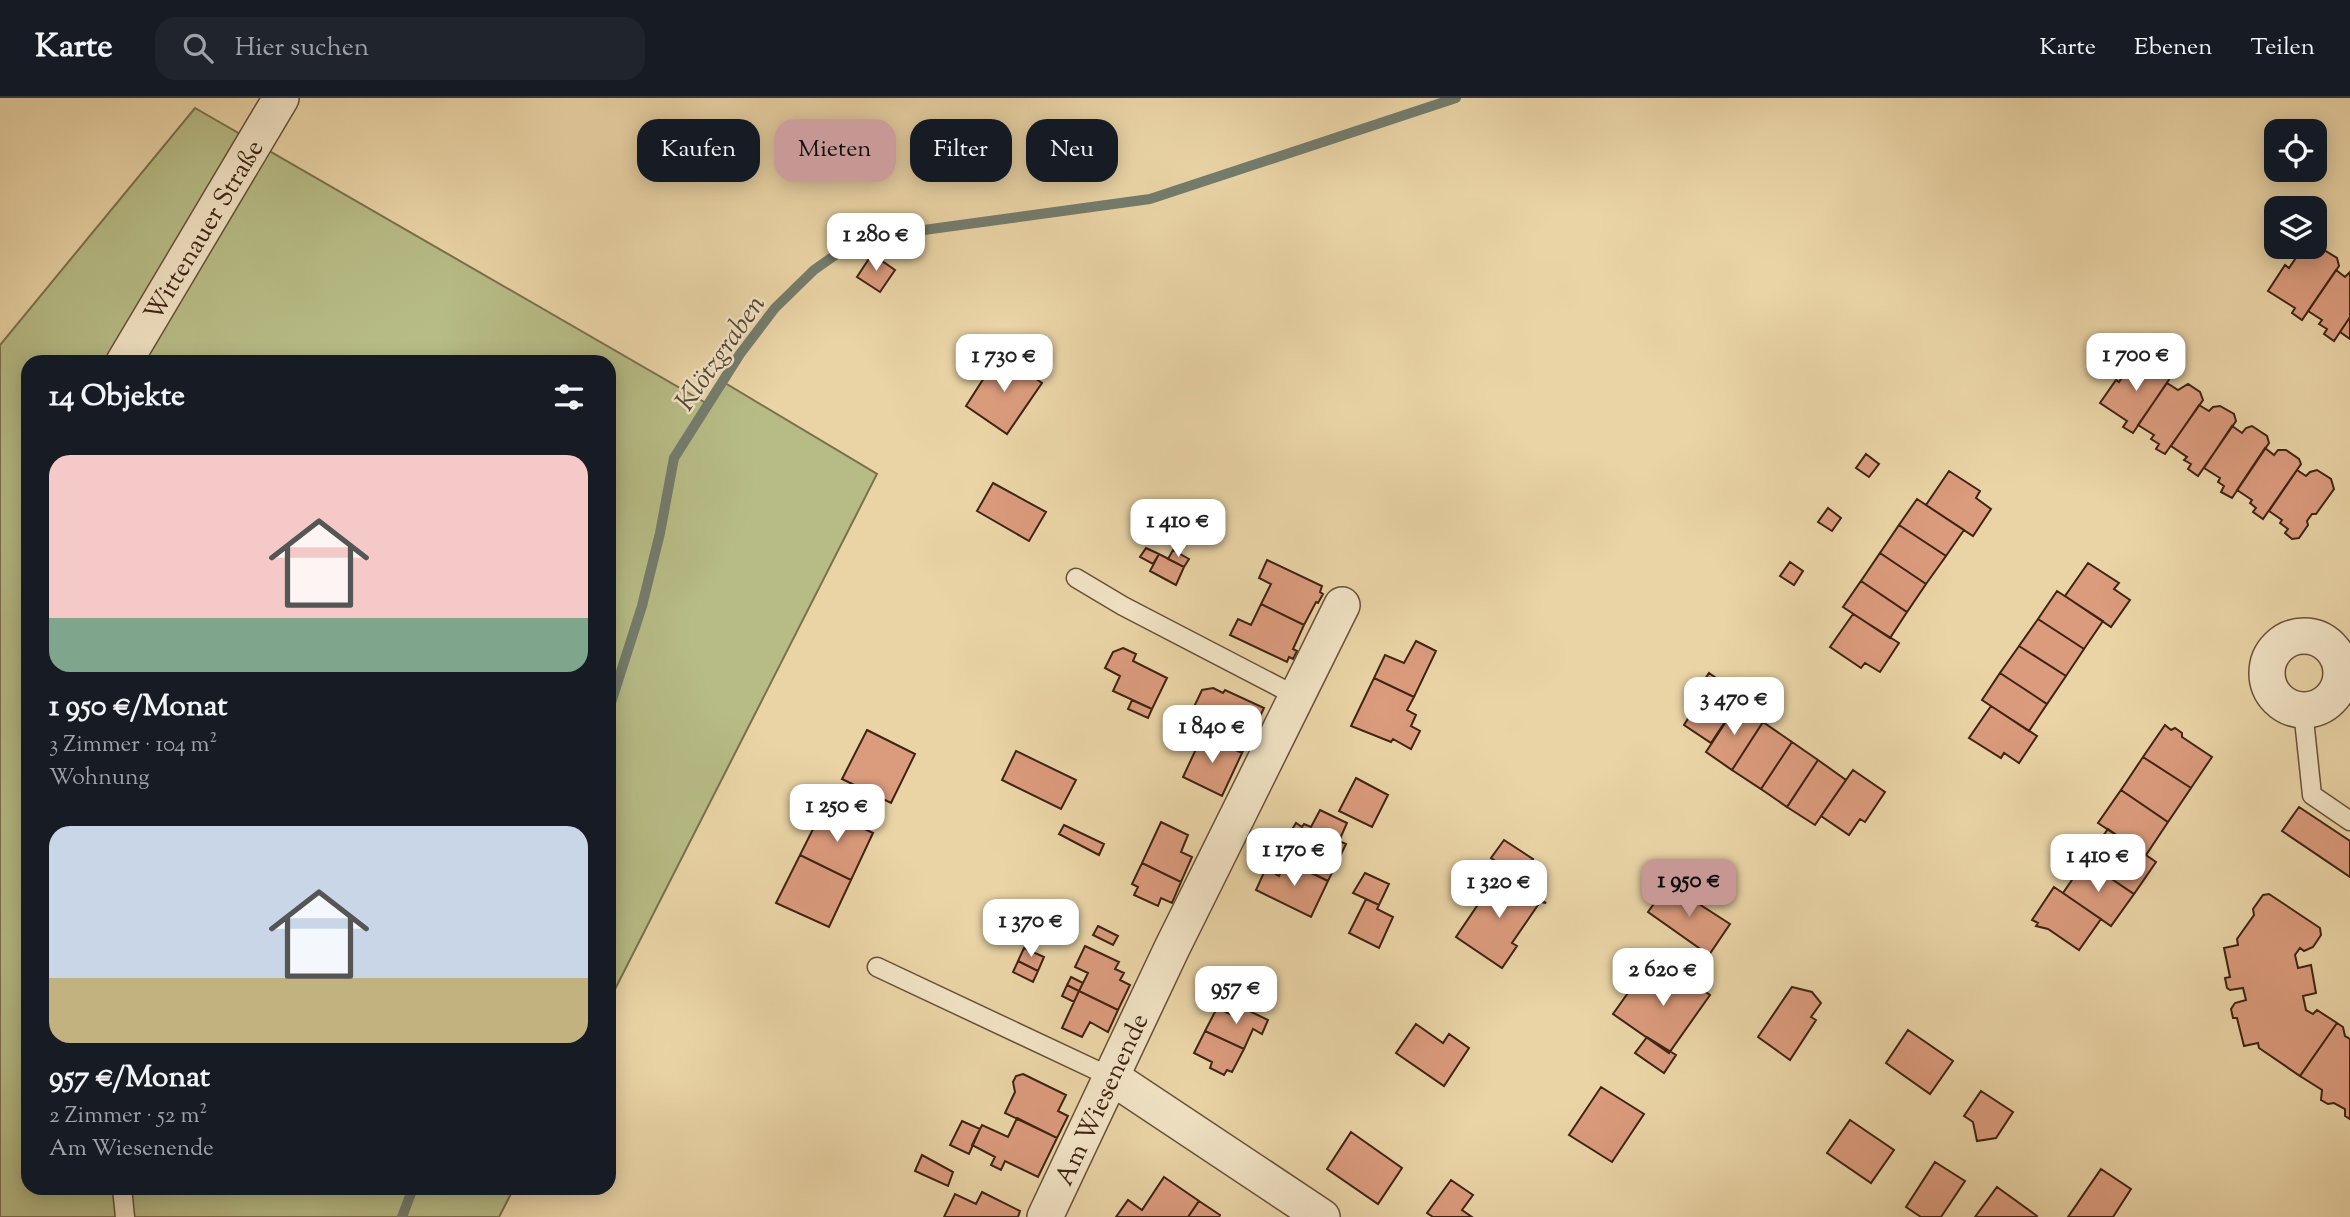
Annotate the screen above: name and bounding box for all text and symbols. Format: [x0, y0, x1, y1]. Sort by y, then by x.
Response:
search box [155, 17, 645, 80]
text: Karte [35, 24, 113, 72]
icon: search [179, 29, 217, 67]
text: Hier suchen [235, 30, 369, 67]
text: Karte [2039, 31, 2096, 65]
text: Ebenen [2134, 31, 2212, 65]
text: Teilen [2250, 31, 2315, 65]
chip: Kaufen [637, 119, 760, 182]
chip: Mieten [774, 119, 896, 182]
chip: Filter [910, 119, 1012, 182]
chip: Neu [1026, 119, 1118, 182]
map controls [2264, 119, 2327, 259]
button: locate [2264, 119, 2327, 182]
street label: Wittenauer Straße [136, 134, 274, 329]
button: layers [2264, 196, 2327, 259]
pin: 1 280 € [811, 214, 941, 273]
text: 1 280 € [843, 219, 909, 252]
water label: Klötzgraben [667, 287, 776, 420]
pin: 1 730 € [939, 334, 1069, 394]
pin: 1 700 € [2071, 334, 2201, 393]
text: 1 700 € [2102, 339, 2170, 372]
text: 1 730 € [972, 340, 1036, 373]
text: 14 Objekte [49, 376, 185, 419]
icon: filters [550, 378, 588, 416]
icon: home [256, 500, 382, 626]
pin: 1 410 € [1113, 500, 1243, 559]
text: 1 410 € [1146, 505, 1210, 538]
pin: 3 470 € [1669, 678, 1799, 737]
text: 3 470 € [1700, 683, 1768, 716]
text: 1 950 €/Monat [49, 686, 227, 729]
pin: 1 840 € [1147, 706, 1277, 765]
text: 1 840 € [1179, 711, 1245, 744]
text: 3 Zimmer · 104 m² [49, 729, 217, 762]
text: Wohnung [49, 762, 149, 795]
pin: 1 250 € [772, 784, 902, 844]
text: 1 250 € [806, 790, 868, 823]
pin: 1 170 € [1229, 828, 1359, 888]
text: 1 170 € [1263, 834, 1325, 867]
pin: 1 410 € [2033, 834, 2163, 894]
text: 1 410 € [2066, 840, 2130, 873]
pin: 1 320 € [1434, 860, 1564, 920]
pin: 1 950 € [1624, 860, 1754, 919]
text: 1 950 € [1657, 865, 1721, 898]
text: 1 320 € [1467, 866, 1531, 899]
icon: home [256, 871, 382, 997]
pin: 1 370 € [966, 900, 1096, 959]
text: 1 370 € [999, 905, 1063, 938]
pin: 2 620 € [1598, 948, 1728, 1008]
text: 2 620 € [1629, 954, 1697, 987]
pin: 957 € [1187, 967, 1285, 1026]
text: 957 € [1211, 972, 1261, 1005]
street label: Am Wiesenende [1047, 1008, 1159, 1192]
text: 957 €/Monat [49, 1057, 210, 1100]
text: 2 Zimmer · 52 m² [49, 1100, 207, 1133]
text: Am Wiesenende [49, 1133, 214, 1166]

